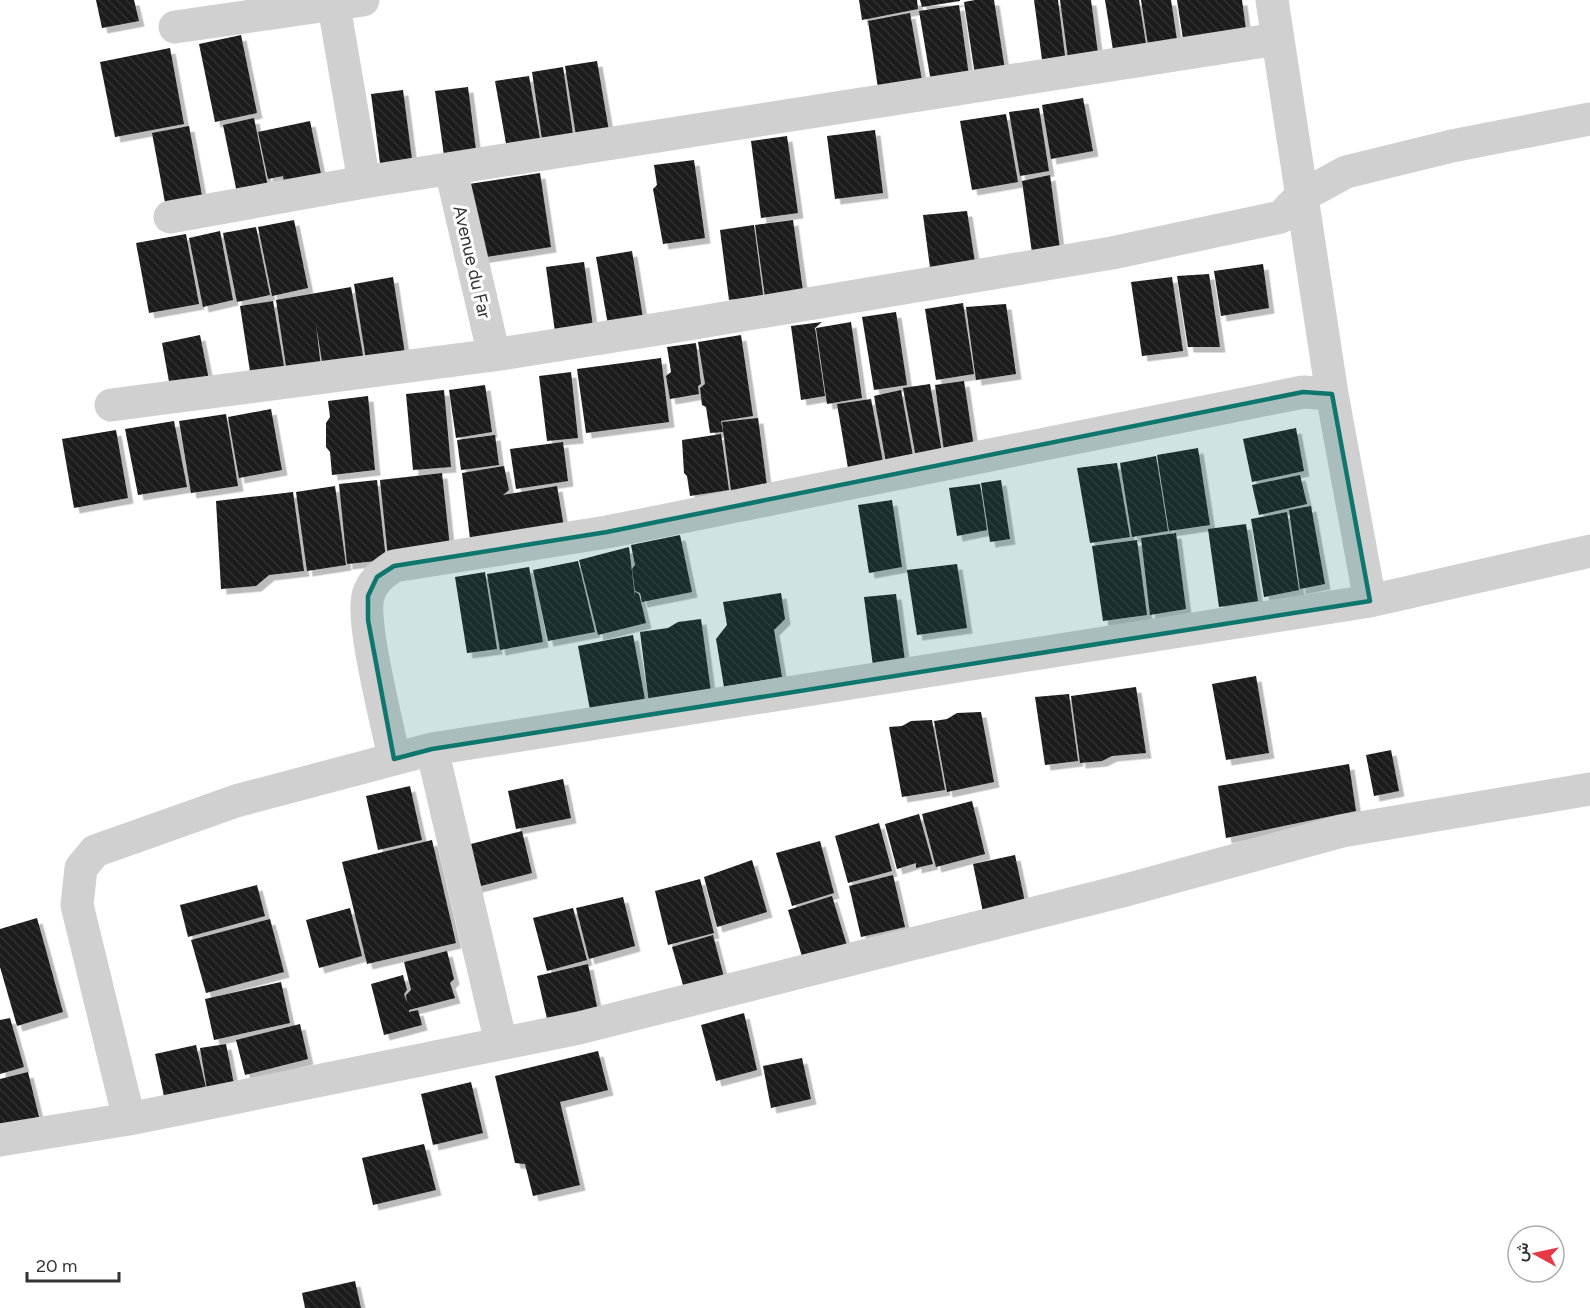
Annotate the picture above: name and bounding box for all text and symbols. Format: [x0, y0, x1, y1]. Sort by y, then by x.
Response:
street label: Avenue du Far [448, 203, 496, 321]
north arrow [1506, 1224, 1566, 1284]
text: ش [1511, 1241, 1532, 1263]
scale bar [27, 1245, 118, 1283]
text: 20 m [36, 1255, 77, 1277]

